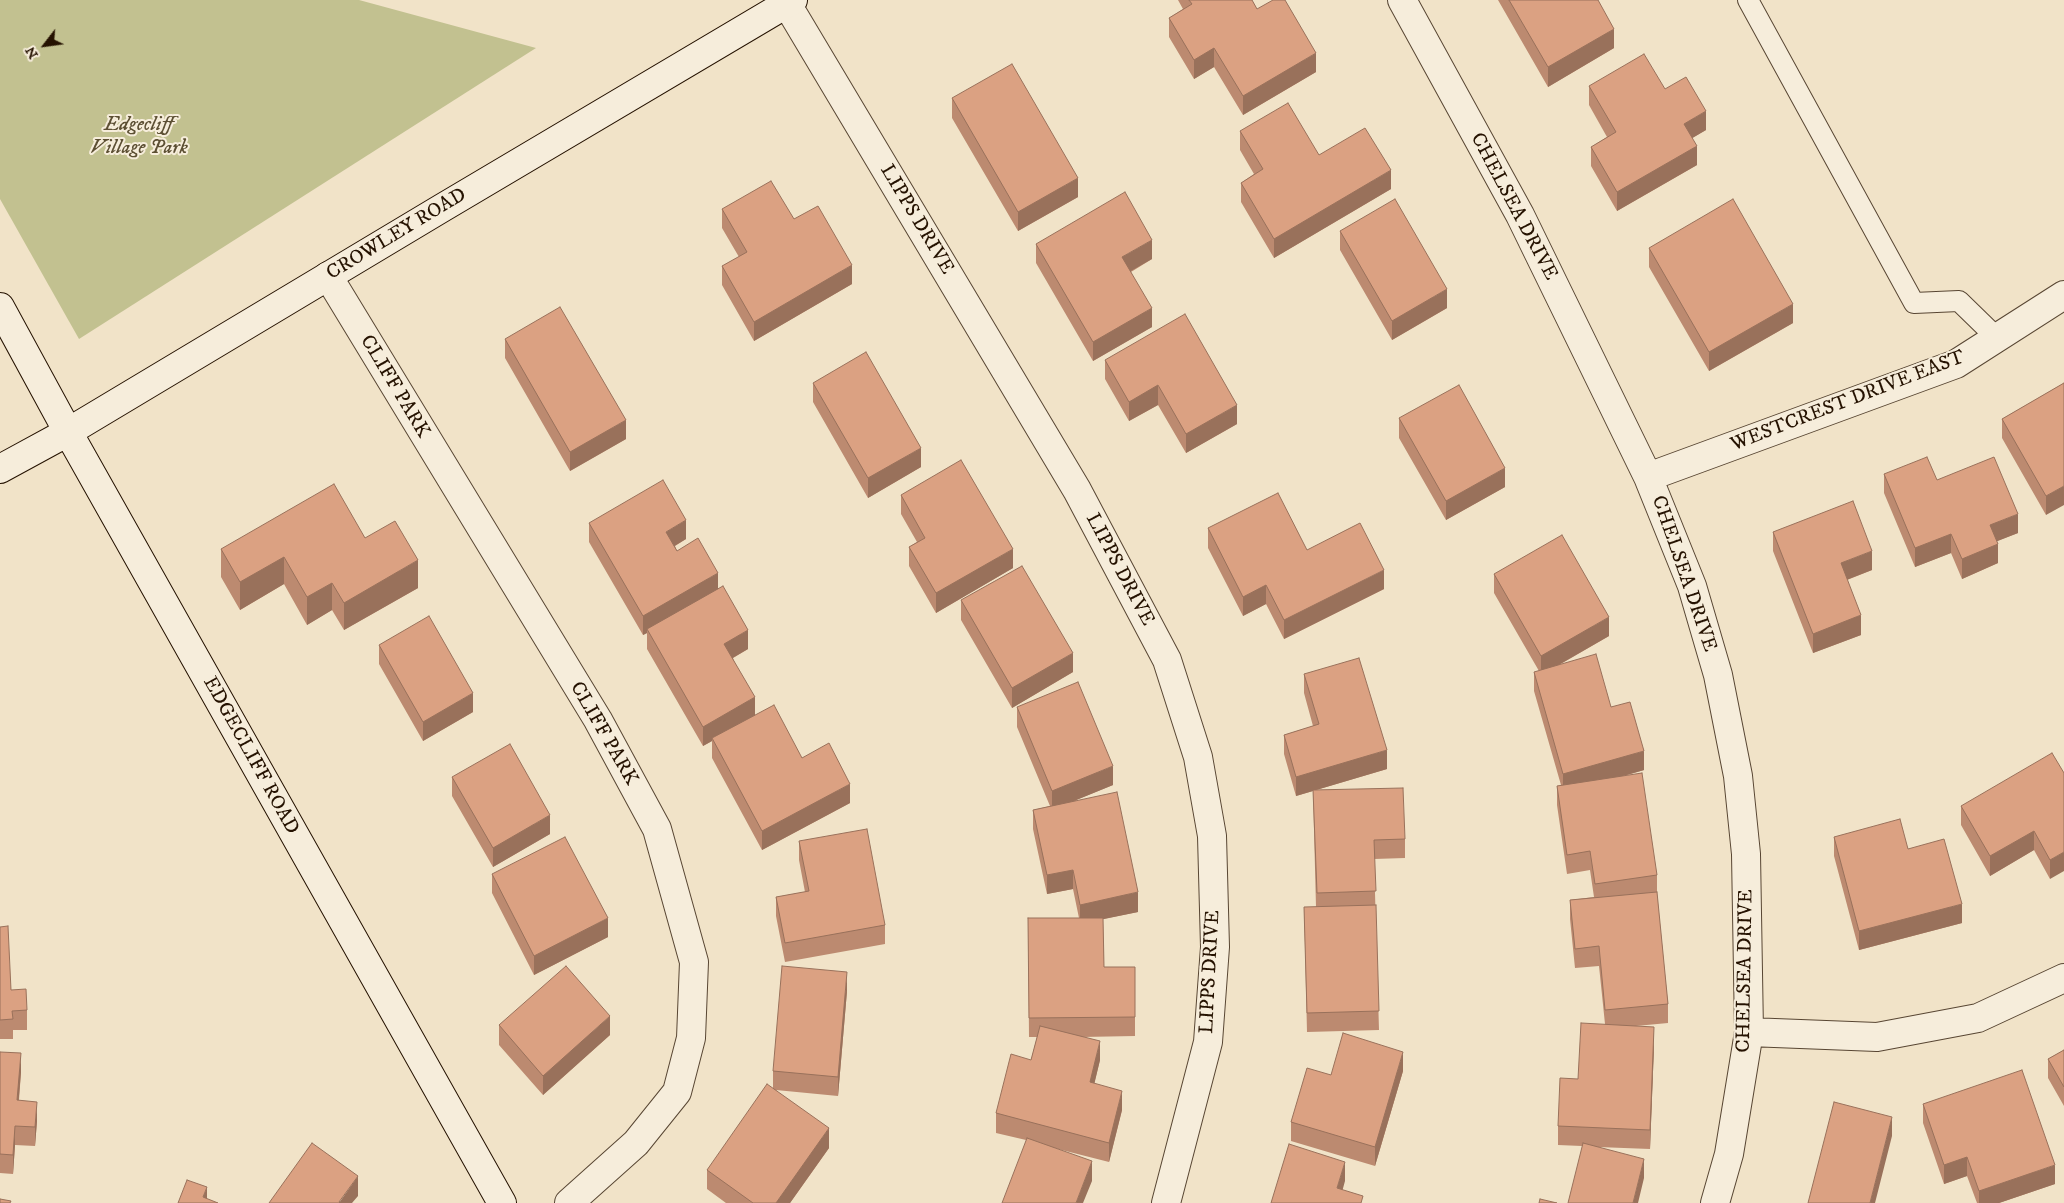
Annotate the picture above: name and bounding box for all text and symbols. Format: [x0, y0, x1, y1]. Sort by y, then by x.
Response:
north arrow [20, 20, 70, 70]
text: N [21, 43, 43, 62]
park label: Edgecliff Village Park [90, 114, 188, 161]
street label: CHELSEA DRIVE [1464, 129, 1562, 285]
street label: LIPPS DRIVE [874, 161, 958, 279]
street label: CROWLEY ROAD [323, 184, 471, 286]
street label: CLIFF PARK [354, 331, 434, 443]
street label: WESTCREST DRIVE EAST [1728, 346, 1968, 458]
street label: CHELSEA DRIVE [1645, 493, 1721, 655]
street label: LIPPS DRIVE [1079, 510, 1159, 630]
street label: EDGECLIFF ROAD [197, 673, 303, 839]
street label: CLIFF PARK [564, 678, 642, 790]
street label: CHELSEA DRIVE [1733, 889, 1759, 1053]
street label: LIPPS DRIVE [1196, 910, 1226, 1034]

